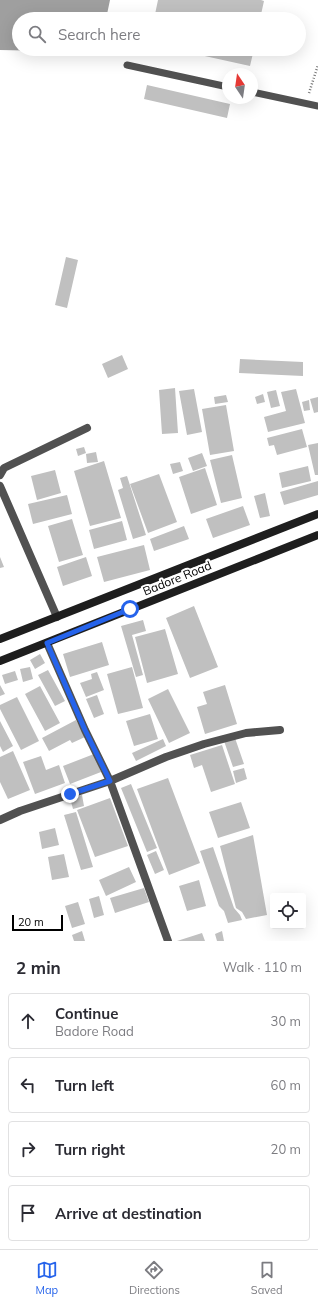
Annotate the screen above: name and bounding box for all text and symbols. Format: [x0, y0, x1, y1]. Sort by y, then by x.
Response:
search box [12, 12, 306, 56]
icon: search [26, 23, 48, 45]
text: Search here [58, 25, 140, 44]
north arrow [222, 68, 258, 104]
street label: Badore Road [140, 557, 214, 599]
route start [121, 600, 139, 618]
route end [61, 785, 79, 803]
map controls [270, 893, 306, 929]
button: locate [270, 893, 306, 929]
scale bar [12, 913, 63, 932]
text: 20 m [18, 915, 44, 929]
text: 2 min [16, 957, 61, 978]
text: Walk · 110 m [223, 959, 302, 975]
text: Continue [55, 1004, 118, 1023]
icon: ahead [17, 1010, 39, 1032]
text: 30 m [271, 1013, 301, 1029]
text: Badore Road [55, 1023, 134, 1039]
icon: left [17, 1074, 39, 1096]
text: Turn left [55, 1076, 114, 1095]
text: 60 m [271, 1077, 301, 1093]
icon: right [17, 1138, 39, 1160]
text: Turn right [55, 1140, 125, 1159]
text: 20 m [271, 1141, 301, 1157]
icon: arrive [17, 1202, 39, 1224]
text: Arrive at destination [55, 1204, 202, 1223]
tab: Map [35, 1259, 58, 1297]
tab: Directions [129, 1259, 180, 1297]
tab: Saved [251, 1259, 283, 1297]

